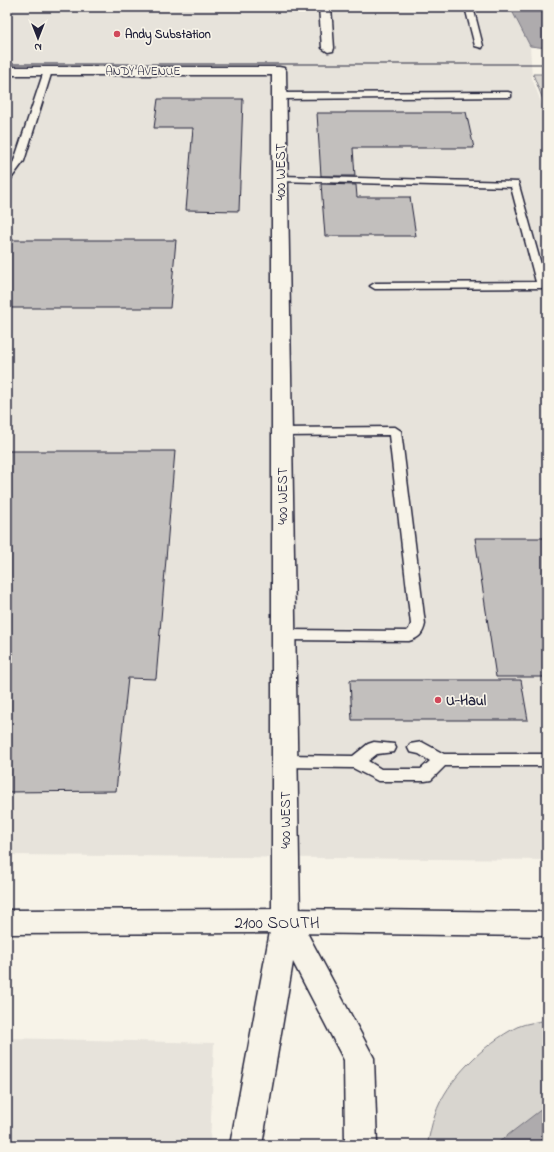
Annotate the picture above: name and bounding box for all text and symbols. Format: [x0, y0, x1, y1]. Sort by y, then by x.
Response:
north arrow [18, 18, 58, 58]
place label: Andy Substation [125, 26, 211, 46]
marker: Andy Substation [112, 29, 122, 39]
text: N [34, 39, 42, 55]
street label: ANDY AVENUE [105, 63, 181, 81]
street label: 400 WEST [271, 143, 292, 201]
street label: 400 WEST [273, 467, 294, 525]
place label: U-Haul [446, 691, 487, 712]
marker: U-Haul [433, 695, 443, 705]
street label: 400 WEST [276, 791, 297, 849]
street label: 2100 SOUTH [234, 911, 320, 936]

